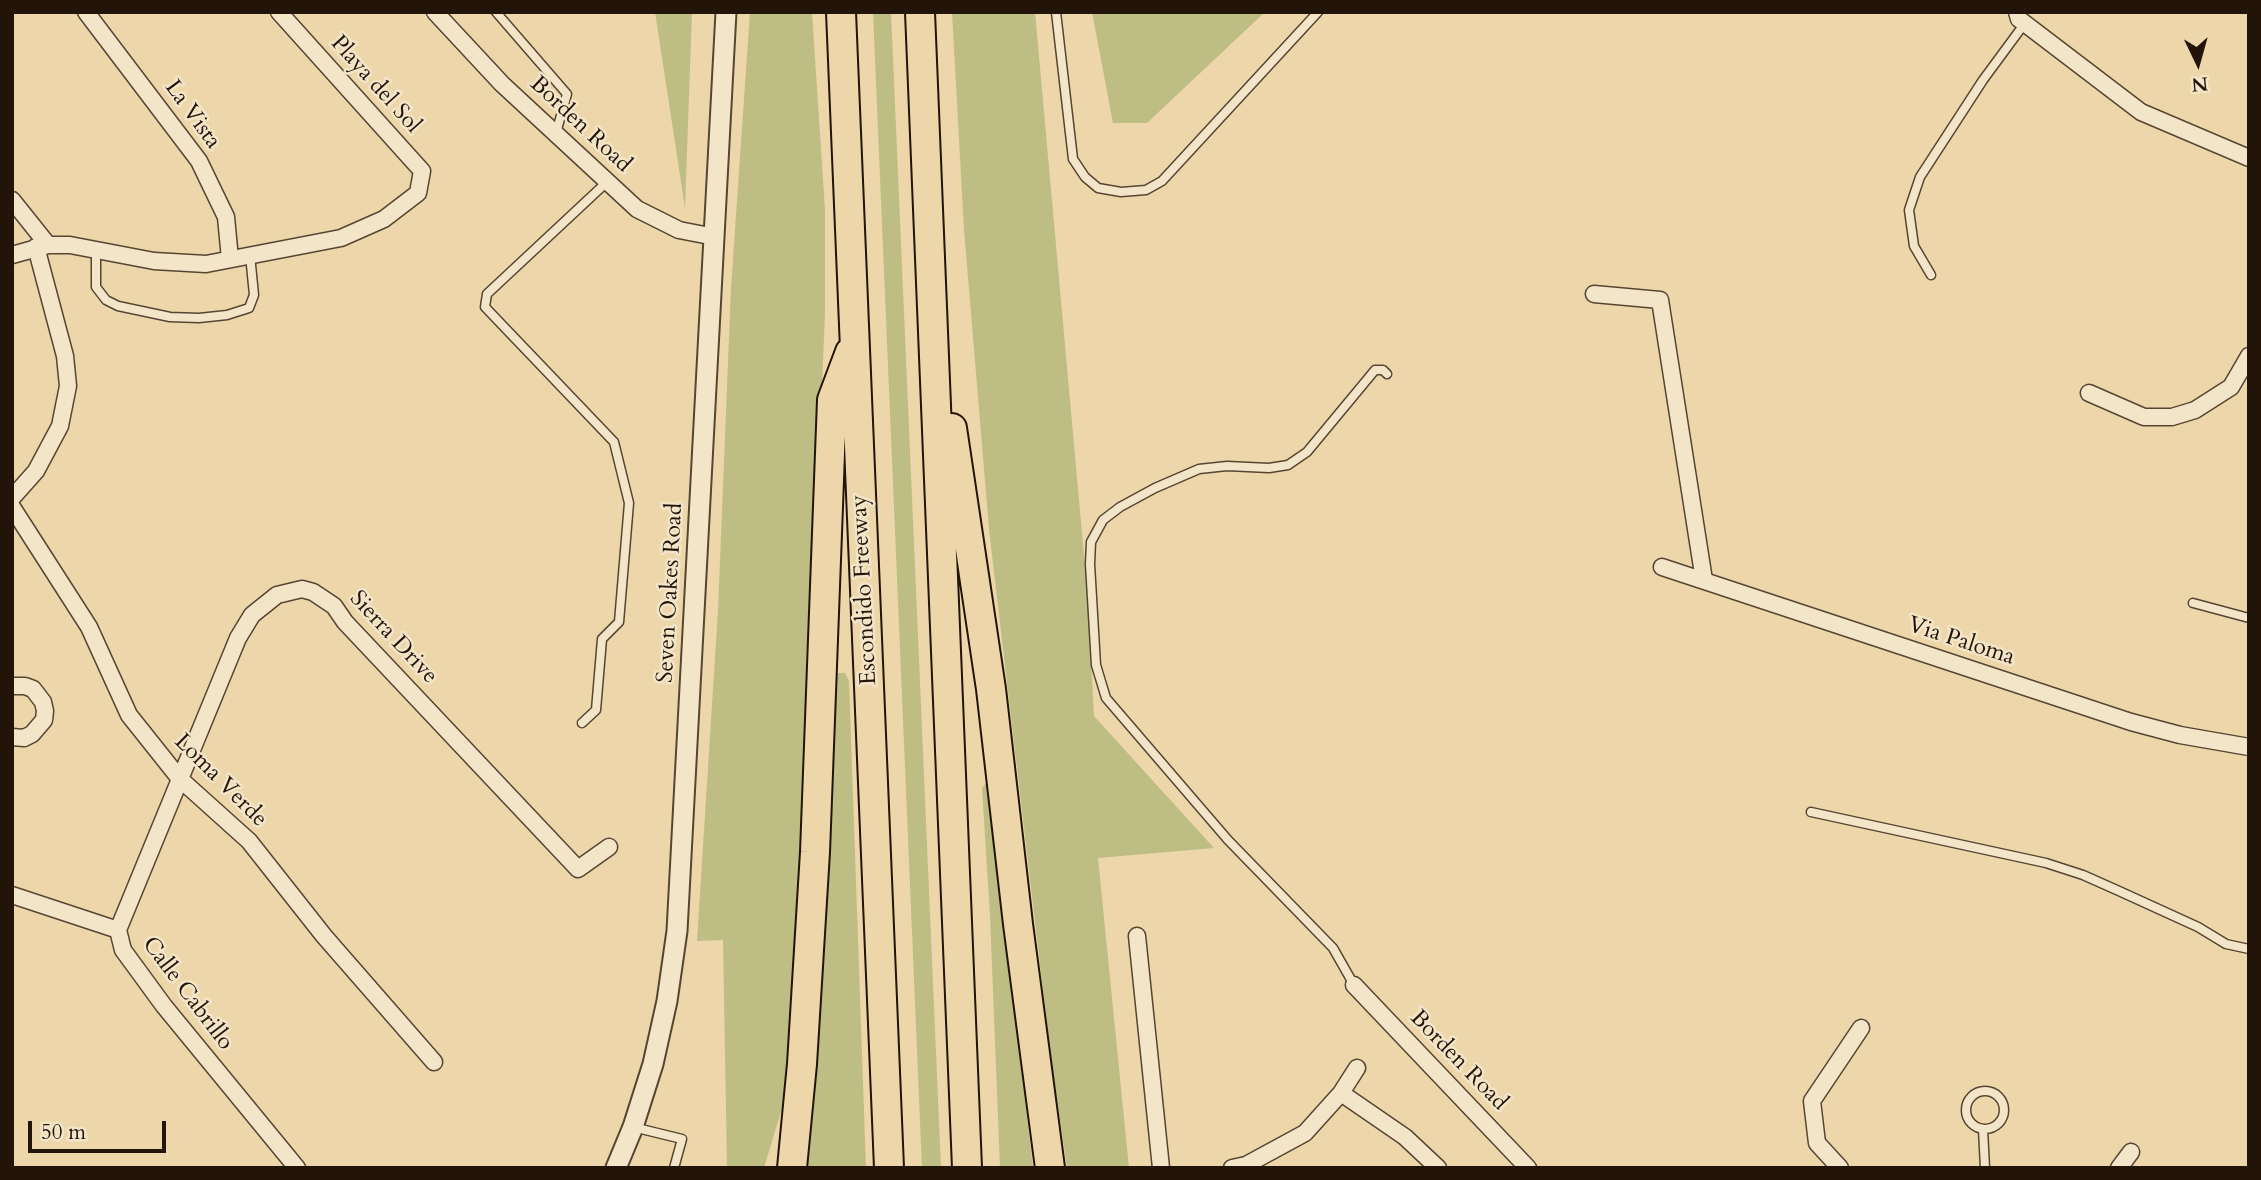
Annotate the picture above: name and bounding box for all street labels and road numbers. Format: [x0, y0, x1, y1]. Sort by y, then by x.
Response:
street label: Playa del Sol [324, 30, 426, 140]
street label: Borden Road [523, 71, 637, 179]
street label: La Vista [158, 75, 226, 155]
street label: Escondido Freeway [846, 494, 884, 686]
street label: Seven Oakes Road [653, 502, 689, 684]
street label: Sierra Drive [343, 586, 443, 690]
street label: Via Paloma [1904, 612, 2018, 672]
street label: Loma Verde [168, 729, 272, 833]
street label: Calle Cabrillo [135, 932, 239, 1056]
street label: Borden Road [1403, 1005, 1513, 1117]

